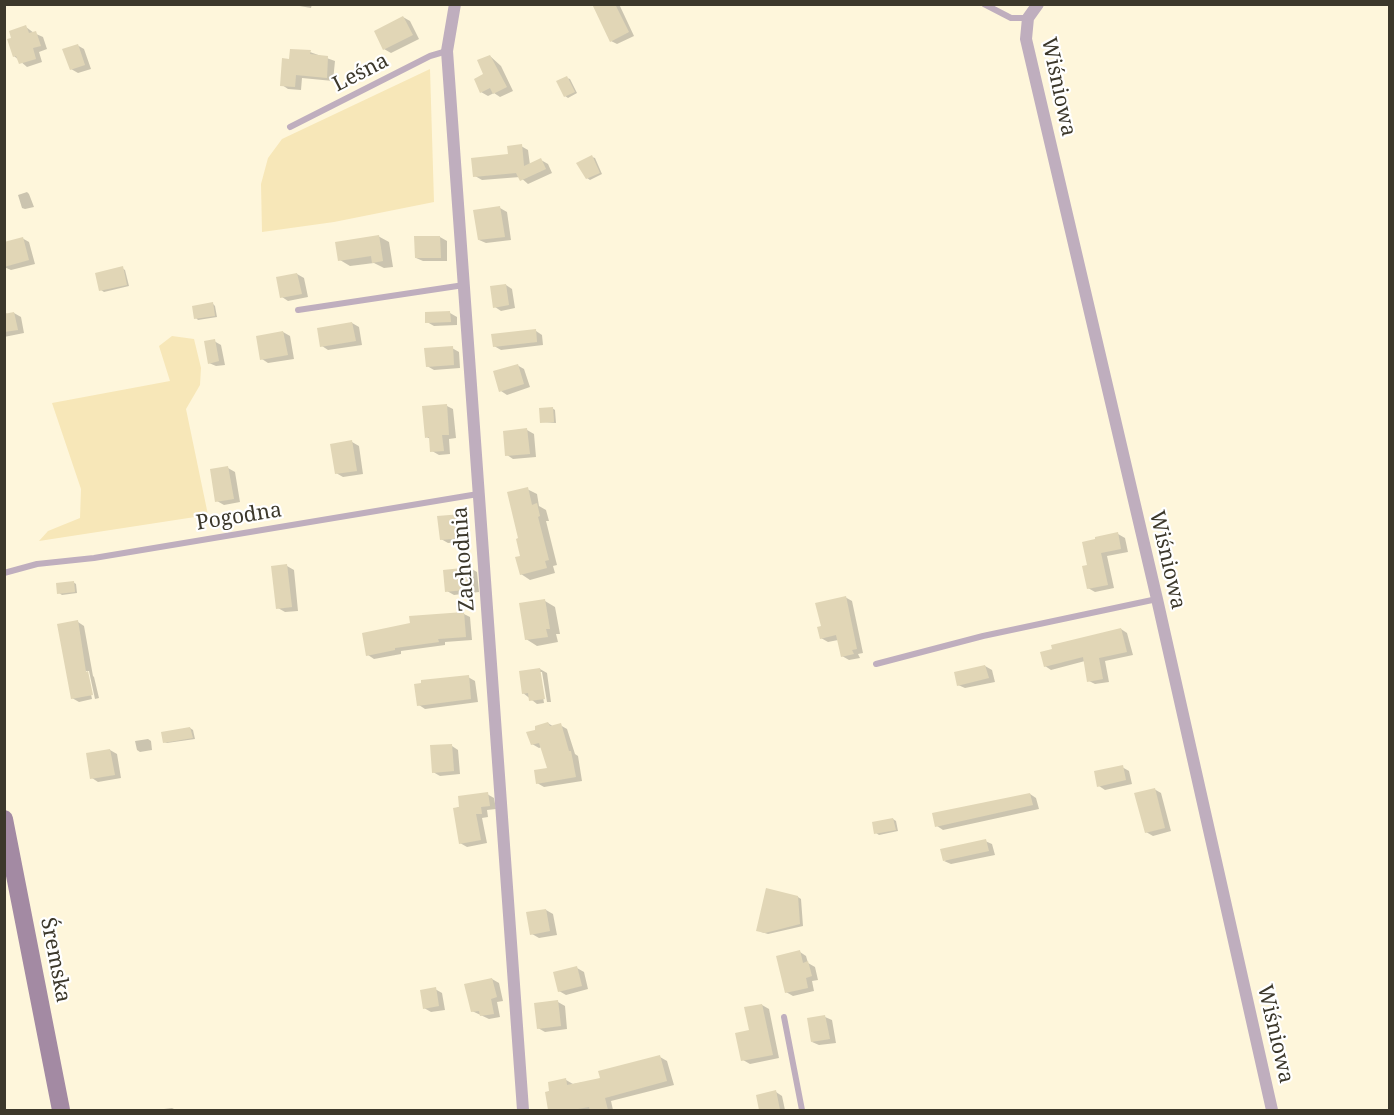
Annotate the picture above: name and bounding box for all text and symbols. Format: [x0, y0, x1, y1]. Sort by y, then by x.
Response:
street label: Wiśniowa [1035, 35, 1081, 139]
street label: Leśna [329, 48, 393, 98]
street label: Pogodna [194, 498, 284, 536]
street label: Zachodnia [448, 506, 480, 612]
street label: Wiśniowa [1143, 508, 1191, 612]
street label: Śremska [34, 915, 76, 1005]
street label: Wiśniowa [1251, 982, 1299, 1086]

